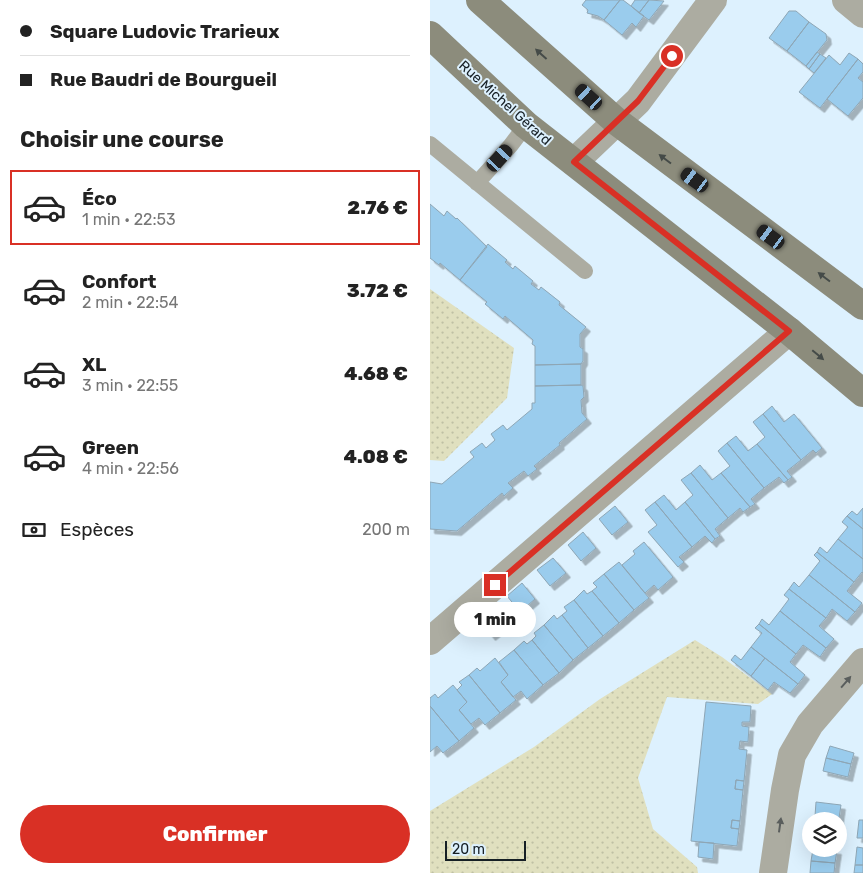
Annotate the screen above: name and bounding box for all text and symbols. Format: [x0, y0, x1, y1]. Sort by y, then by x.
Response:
text: Square Ludovic Trarieux [50, 20, 279, 43]
route start [661, 45, 683, 67]
one-way arrow [536, 48, 548, 60]
street label: Rue Michel Gérard [455, 57, 555, 149]
text: Rue Baudri de Bourgueil [50, 68, 277, 91]
car [572, 81, 605, 113]
text: Choisir une course [20, 126, 224, 153]
car [484, 142, 515, 174]
one-way arrow [658, 154, 672, 164]
car [678, 165, 711, 195]
icon: car [22, 185, 67, 230]
text: Éco [82, 187, 117, 210]
text: 2.76 € [347, 196, 408, 219]
text: 1 min · 22:53 [82, 210, 176, 229]
car [754, 222, 787, 252]
icon: car [22, 268, 67, 313]
text: Confort [82, 270, 156, 293]
one-way arrow [818, 271, 831, 282]
text: 3.72 € [347, 279, 408, 302]
text: 2 min · 22:54 [82, 293, 179, 312]
one-way arrow [811, 350, 824, 361]
icon: car [22, 351, 67, 396]
text: XL [82, 353, 106, 376]
text: 4.68 € [344, 362, 408, 385]
text: 3 min · 22:55 [82, 376, 178, 395]
icon: car [22, 434, 67, 479]
text: Green [82, 436, 139, 459]
text: 4.08 € [343, 445, 408, 468]
text: 4 min · 22:56 [82, 459, 179, 478]
icon: cash [20, 516, 48, 544]
text: Espèces [60, 518, 134, 541]
text: 200 m [362, 520, 410, 539]
route end [484, 574, 506, 596]
callout: 1 min [454, 602, 536, 638]
text: 1 min [474, 610, 516, 629]
one-way arrow [840, 676, 852, 688]
button: Confirmer [20, 805, 410, 863]
map controls [802, 812, 847, 857]
button: layers [802, 812, 847, 857]
one-way arrow [776, 816, 784, 832]
scale bar [445, 838, 526, 861]
text: 20 m [452, 841, 485, 858]

